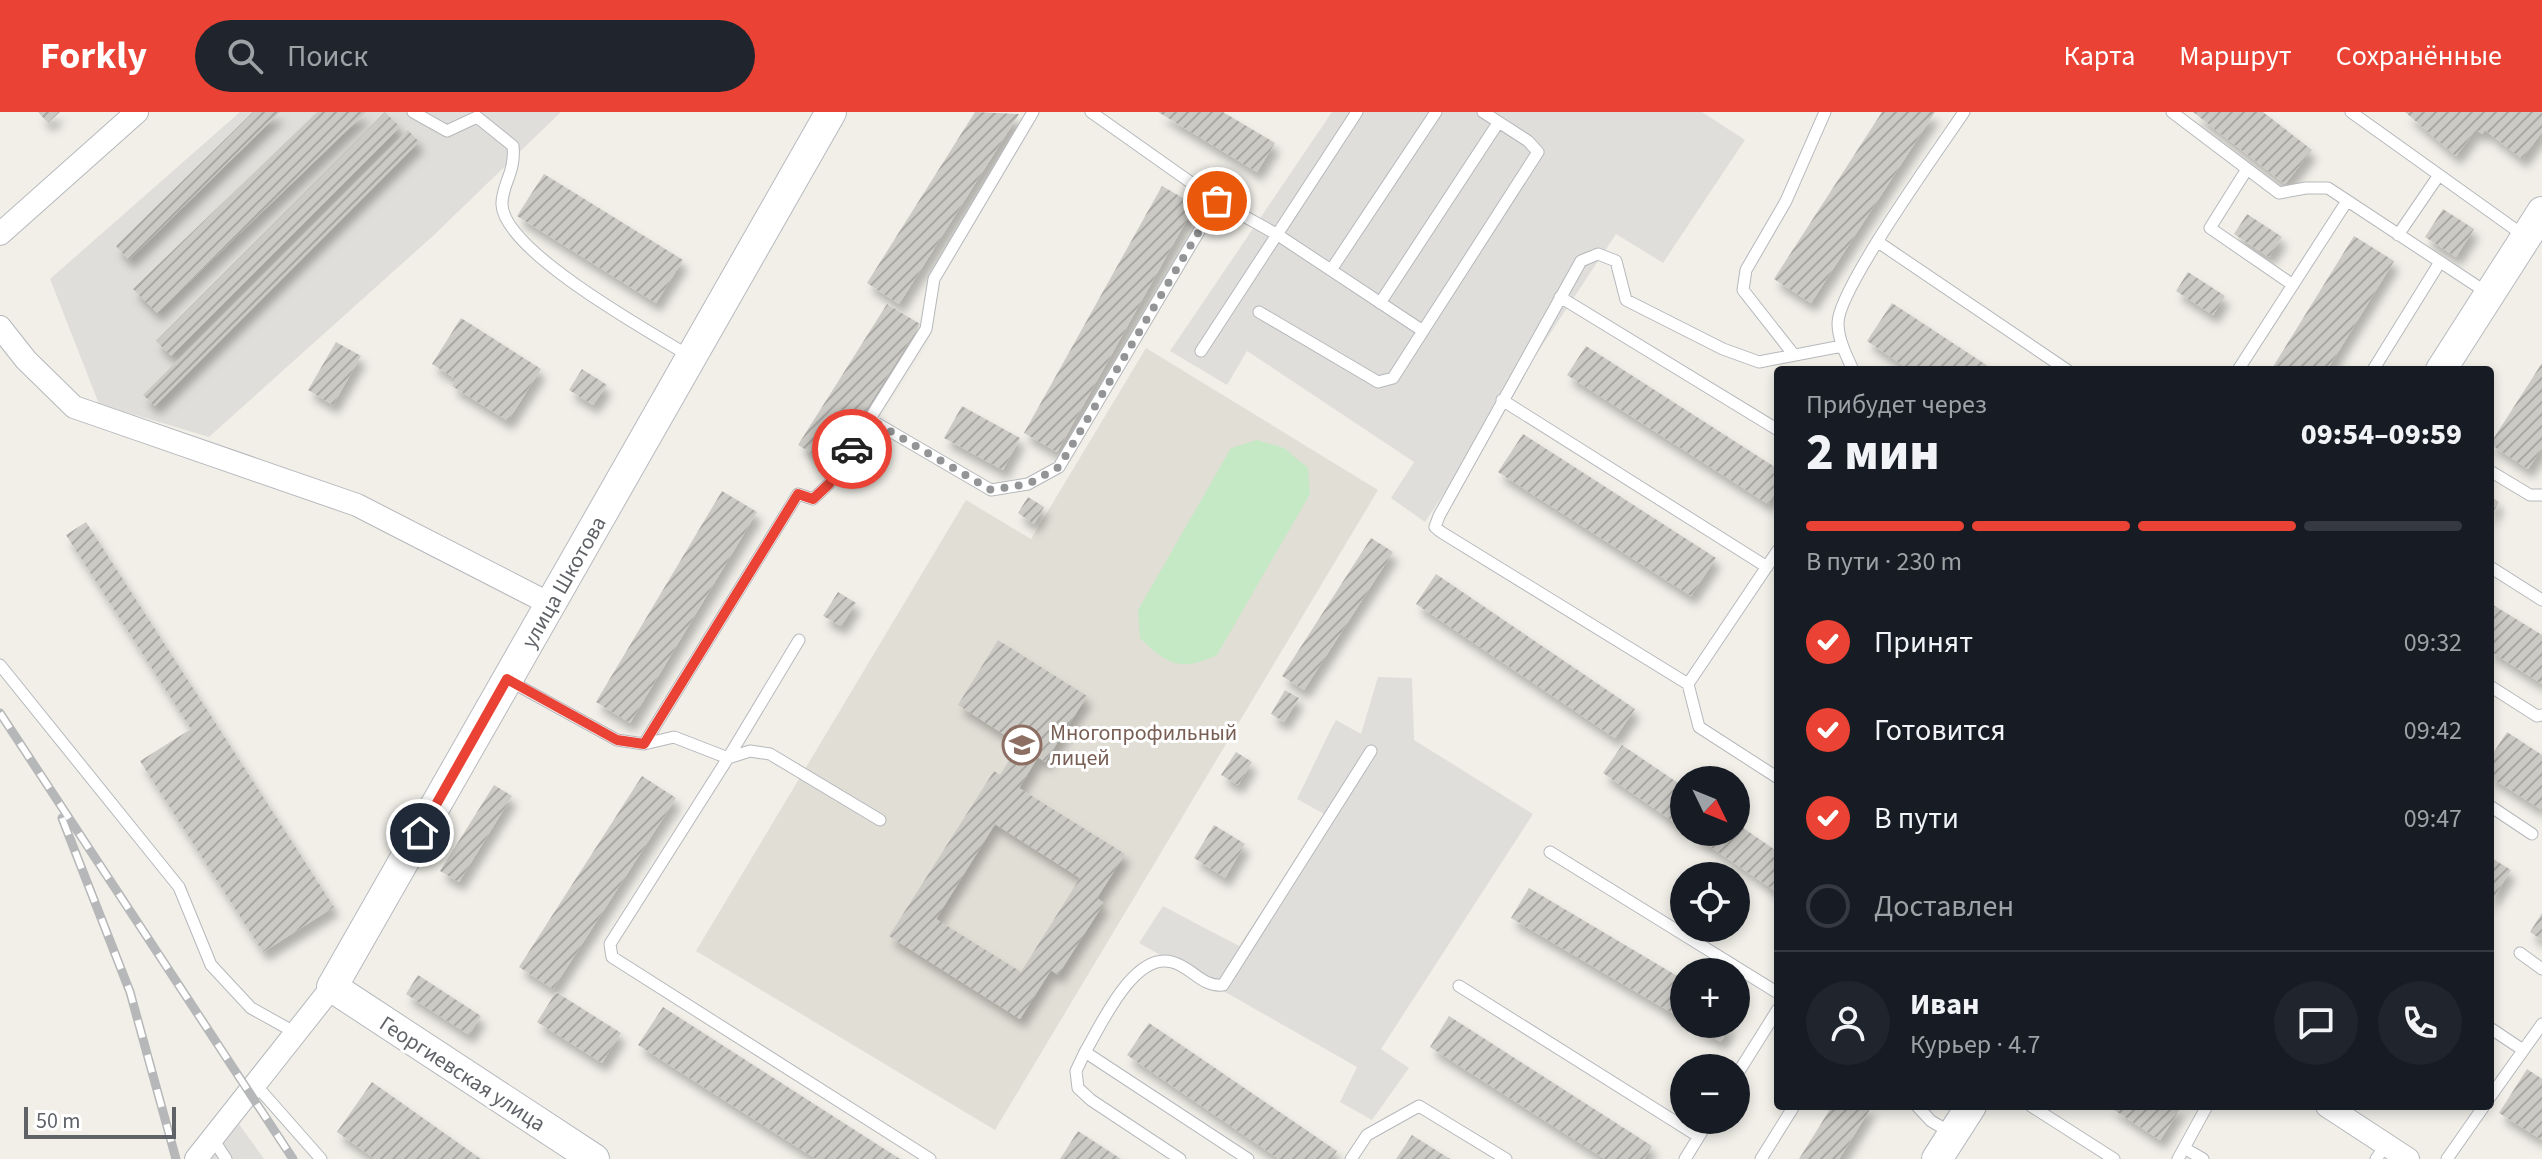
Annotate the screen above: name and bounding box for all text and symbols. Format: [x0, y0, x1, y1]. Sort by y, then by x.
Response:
search box [195, 20, 755, 92]
text: Forkly [40, 29, 147, 83]
icon: search [223, 34, 267, 78]
text: Поиск [287, 35, 368, 78]
text: Карта [2064, 36, 2135, 76]
text: Маршрут [2179, 36, 2292, 76]
text: Сохранённые [2336, 36, 2502, 76]
pin [1183, 167, 1251, 235]
icon: bag [1195, 179, 1239, 223]
text: Прибудет через [1806, 386, 1987, 423]
courier [812, 409, 892, 489]
text: 09:54–09:59 [2301, 413, 2462, 456]
text: 2 мин [1806, 416, 1940, 490]
icon: car [830, 427, 874, 471]
street label: улица Шкотова [514, 510, 614, 654]
text: В пути · 230 m [1806, 543, 1962, 580]
icon: check [1806, 620, 1850, 664]
text: Принят [1874, 621, 1973, 664]
text: 09:32 [2404, 624, 2462, 661]
icon: check [1806, 708, 1850, 752]
text: Готовится [1874, 709, 2006, 752]
text: 09:42 [2404, 712, 2462, 749]
place label: Многопрофильный лицей [1050, 717, 1237, 774]
school or university icon: Многопрофильный лицей [1001, 724, 1043, 766]
north arrow [1670, 766, 1750, 846]
map controls [1670, 766, 1750, 1134]
icon: check [1806, 796, 1850, 840]
text: В пути [1874, 797, 1959, 840]
pin [386, 799, 454, 867]
text: 09:47 [2404, 800, 2462, 837]
icon: home [398, 811, 442, 855]
button: locate [1670, 862, 1750, 942]
text: Доставлен [1874, 885, 2014, 928]
button: + [1670, 958, 1750, 1038]
button: person [1806, 981, 1890, 1065]
button: chat [2274, 981, 2358, 1065]
button: phone [2378, 981, 2462, 1065]
text: Иван [1910, 983, 1979, 1026]
street label: Георгиевская улица [373, 1008, 552, 1140]
text: Курьер · 4.7 [1910, 1026, 2040, 1063]
button: − [1670, 1054, 1750, 1134]
scale bar [24, 1103, 176, 1139]
text: 50 m [36, 1105, 81, 1137]

